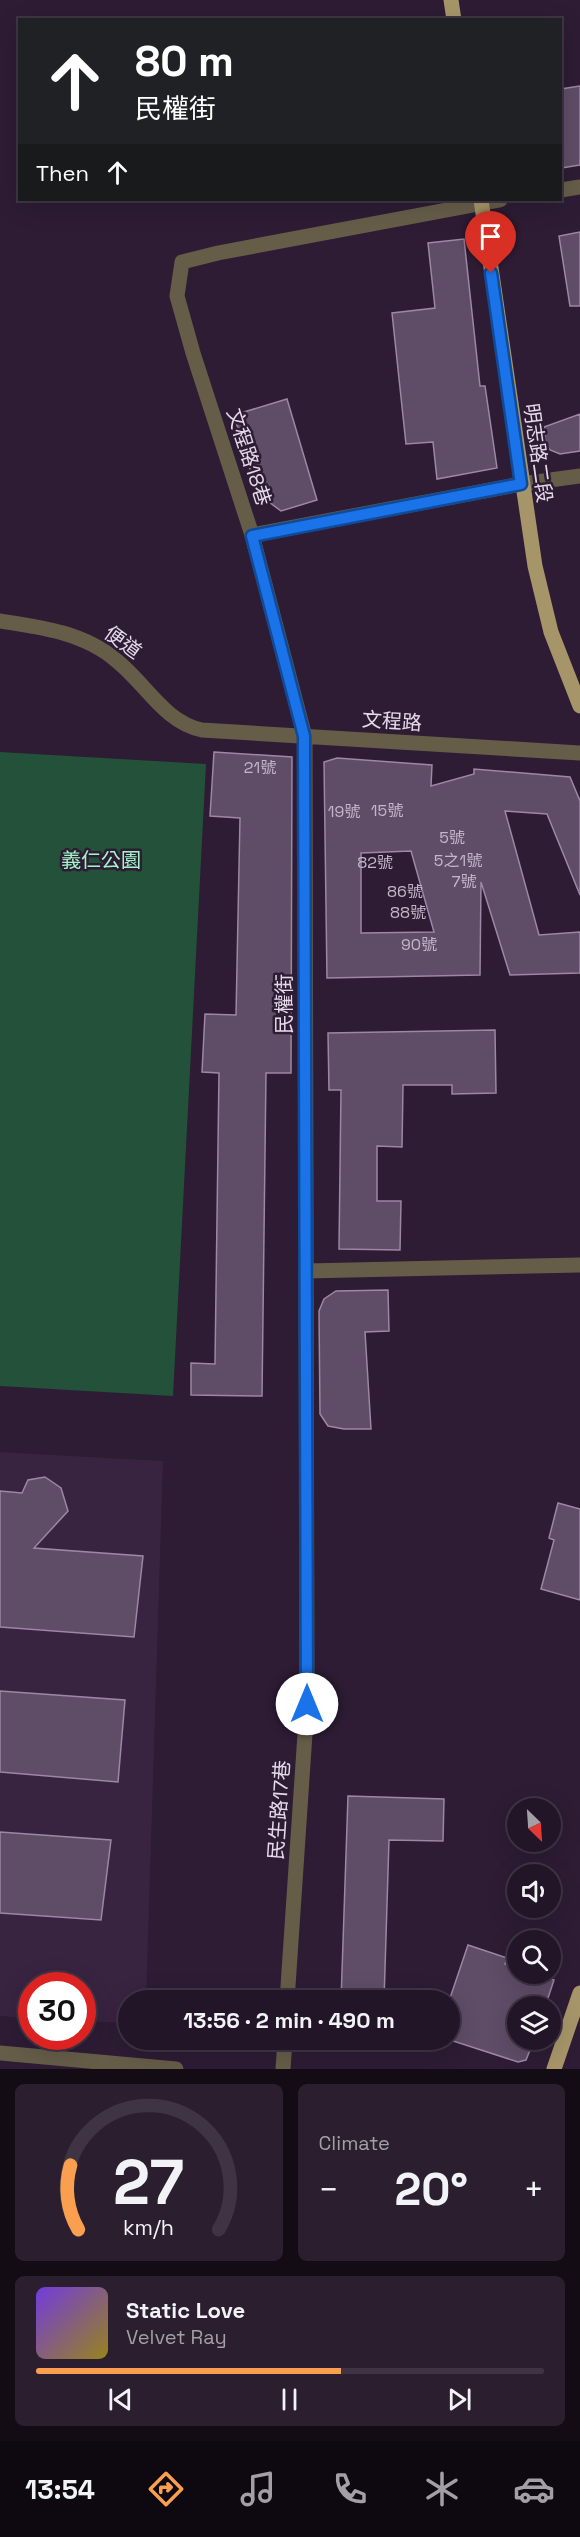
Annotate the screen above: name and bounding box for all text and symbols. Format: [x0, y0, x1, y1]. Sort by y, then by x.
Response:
text: 80 m [135, 35, 234, 88]
icon: ahead [36, 42, 114, 120]
text: 民權街 [135, 91, 216, 126]
icon: ahead [101, 156, 134, 189]
text: Then [36, 159, 89, 187]
pin [465, 211, 516, 273]
icon: arrive [474, 220, 507, 253]
street label: 明志路二段 [518, 402, 558, 504]
street label: 文程路18巷 [221, 405, 277, 509]
street label: 便道 [99, 620, 147, 664]
street label: 文程路 [361, 706, 423, 736]
house number: 21號 [244, 757, 276, 778]
house number: 15號 [371, 800, 403, 821]
house number: 19號 [328, 801, 360, 822]
house number: 5號 [439, 827, 465, 848]
park label: 義仁公園 [61, 847, 141, 873]
house number: 5之1號 [434, 850, 482, 871]
house number: 82號 [357, 852, 393, 873]
house number: 7號 [451, 871, 477, 892]
house number: 86號 [387, 881, 423, 902]
house number: 88號 [390, 902, 426, 923]
house number: 90號 [401, 934, 437, 955]
street label: 民權街 [271, 974, 297, 1034]
position arrow [275, 1672, 339, 1736]
street label: 民生路17巷 [263, 1759, 295, 1861]
north arrow [507, 1798, 561, 1852]
map controls [507, 1798, 561, 2050]
button: sound [507, 1864, 561, 1918]
button: search [507, 1930, 561, 1984]
speed limit sign: 30 [18, 1972, 96, 2050]
button: layers [507, 1996, 561, 2050]
text: 13:56 · 2 min · 490 m [183, 2006, 395, 2034]
text: Climate [319, 2130, 390, 2156]
text: 27 [113, 2143, 184, 2222]
text: 20° [394, 2161, 468, 2218]
text: − [319, 2169, 339, 2211]
text: + [524, 2169, 544, 2211]
text: km/h [123, 2214, 174, 2241]
text: Static Love [126, 2296, 245, 2324]
text: Velvet Ray [126, 2324, 227, 2350]
icon: previous [104, 2383, 137, 2416]
icon: pause [273, 2383, 306, 2416]
icon: next [443, 2383, 476, 2416]
icon: directions [145, 2468, 187, 2510]
icon: music [237, 2468, 279, 2510]
icon: phone [329, 2468, 371, 2510]
icon: climate [421, 2468, 463, 2510]
icon: car [513, 2468, 555, 2510]
text: 13:54 [25, 2472, 95, 2507]

